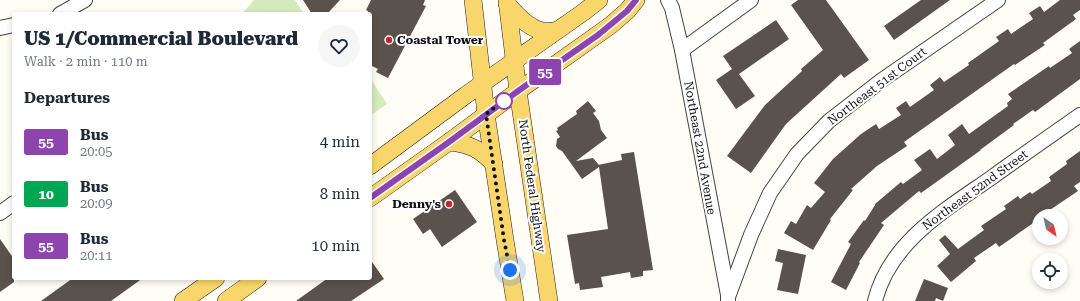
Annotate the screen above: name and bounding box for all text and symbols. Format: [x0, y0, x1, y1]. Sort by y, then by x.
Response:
button: heart [318, 25, 360, 67]
text: US 1/Commercial Boulevard [24, 27, 298, 50]
place label: Coastal Tower [397, 33, 484, 47]
marker: Coastal Tower [384, 35, 394, 45]
street label: Northeast 51st Court [825, 44, 930, 128]
text: Walk · 2 min · 110 m [24, 54, 148, 69]
line badge: 55 [527, 59, 563, 85]
text: 55 [537, 64, 553, 80]
street label: Northeast 22nd Avenue [681, 80, 719, 216]
text: Departures [24, 89, 110, 107]
unlabelled marker [495, 92, 513, 110]
street label: North Federal Highway [516, 119, 548, 254]
text: Bus [80, 126, 108, 144]
text: 4 min [320, 133, 360, 151]
text: 55 [38, 134, 54, 150]
text: 20:05 [80, 144, 112, 159]
street label: Northeast 52nd Street [920, 147, 1031, 233]
text: Bus [80, 178, 108, 196]
text: 8 min [320, 185, 360, 203]
text: 10 [38, 186, 54, 202]
text: 20:09 [80, 196, 112, 211]
place label: Denny's [392, 197, 441, 211]
marker: Denny's [444, 199, 454, 209]
north arrow [1032, 209, 1068, 245]
map controls [1032, 209, 1068, 289]
text: Bus [80, 230, 108, 248]
text: 10 min [311, 237, 360, 255]
text: 55 [38, 238, 54, 254]
text: 20:11 [80, 248, 112, 263]
button: locate [1032, 253, 1068, 289]
your location [500, 260, 520, 280]

